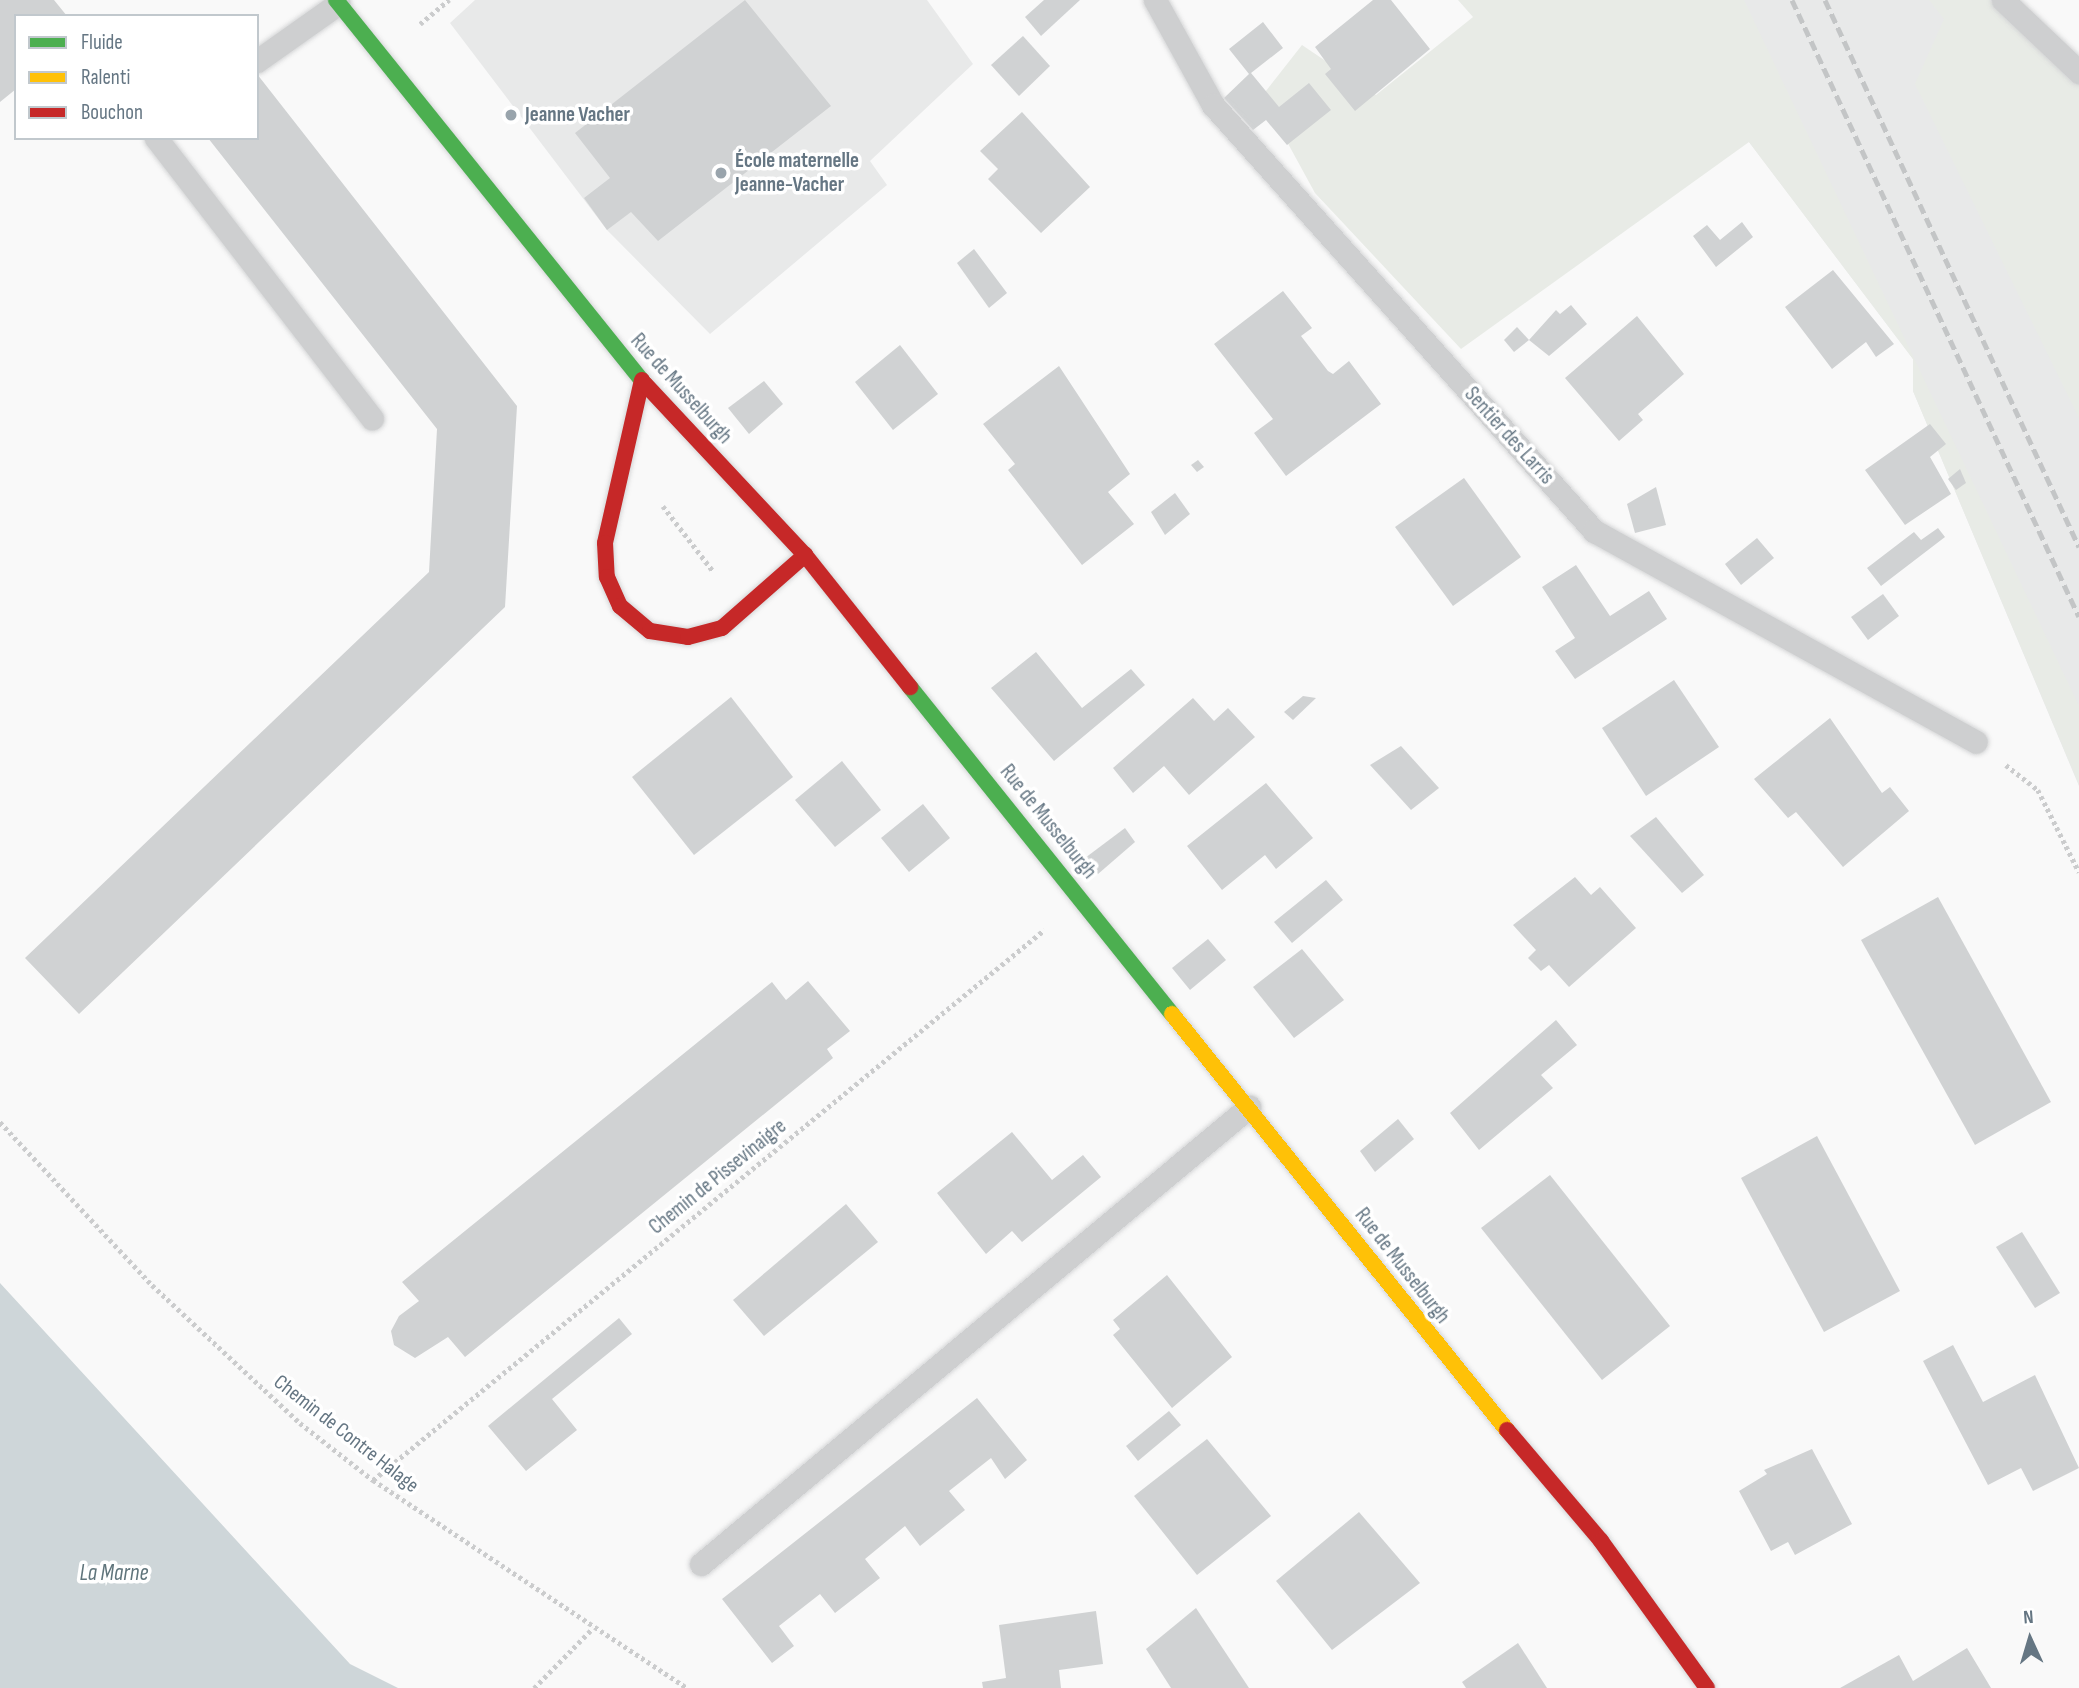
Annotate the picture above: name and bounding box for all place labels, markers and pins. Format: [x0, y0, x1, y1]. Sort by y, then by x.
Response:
place label: Jeanne Vacher [525, 102, 630, 128]
marker: Jeanne Vacher [503, 107, 519, 123]
place label: École maternelle Jeanne-Vacher [735, 148, 859, 198]
marker: École maternelle Jeanne-Vacher [713, 165, 729, 181]

